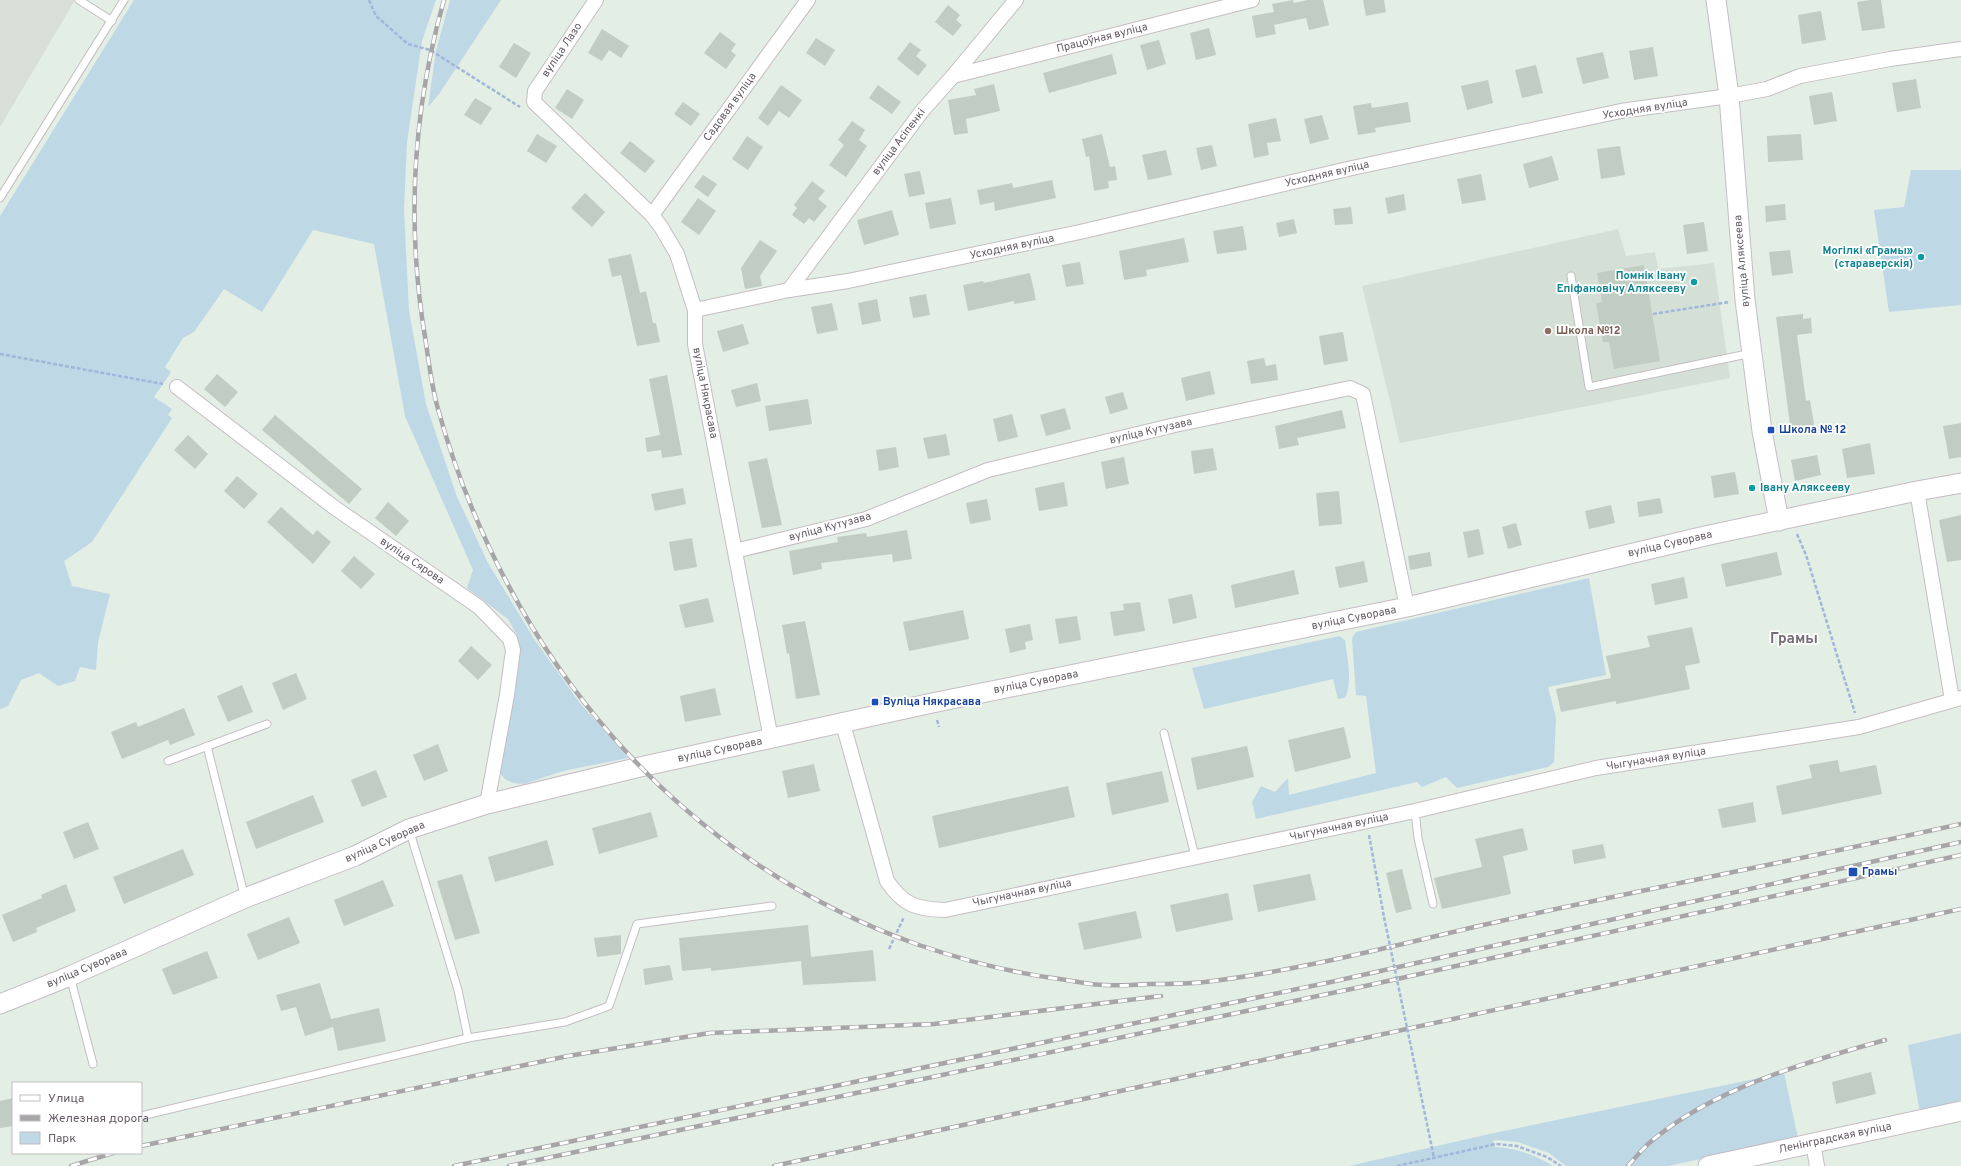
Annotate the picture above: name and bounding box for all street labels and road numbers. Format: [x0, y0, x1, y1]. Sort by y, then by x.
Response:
street label: вуліца Лазо [539, 20, 585, 80]
street label: Працоўная вуліца [1055, 20, 1149, 56]
street label: Садовая вуліца [700, 70, 760, 144]
street label: Усходняя вуліца [1601, 95, 1689, 123]
street label: вуліца Асіпенкі [869, 106, 929, 178]
street label: Усходняя вуліца [1283, 157, 1371, 191]
street label: вуліца Аляксеева [1731, 214, 1753, 308]
street label: Усходняя вуліца [968, 231, 1056, 263]
street label: вуліца Някрасава [689, 346, 721, 440]
street label: вуліца Кутузава [1108, 415, 1194, 447]
street label: вуліца Кутузава [787, 509, 873, 545]
street label: вуліца Суворава [1627, 527, 1714, 560]
street label: вуліца Сярова [377, 534, 447, 588]
street label: вуліца Суворава [1310, 603, 1398, 633]
street label: вуліца Суворава [992, 667, 1080, 697]
street label: вуліца Суворава [676, 734, 764, 766]
street label: Чыгуначная вуліца [1605, 744, 1707, 774]
street label: Чыгуначная вуліца [1288, 810, 1390, 844]
street label: вуліца Суворава [343, 818, 427, 866]
street label: Чыгуначная вуліца [971, 876, 1073, 910]
street label: вуліца Суворава [45, 945, 130, 991]
street label: Ленінградская вуліца [1777, 1119, 1893, 1157]

